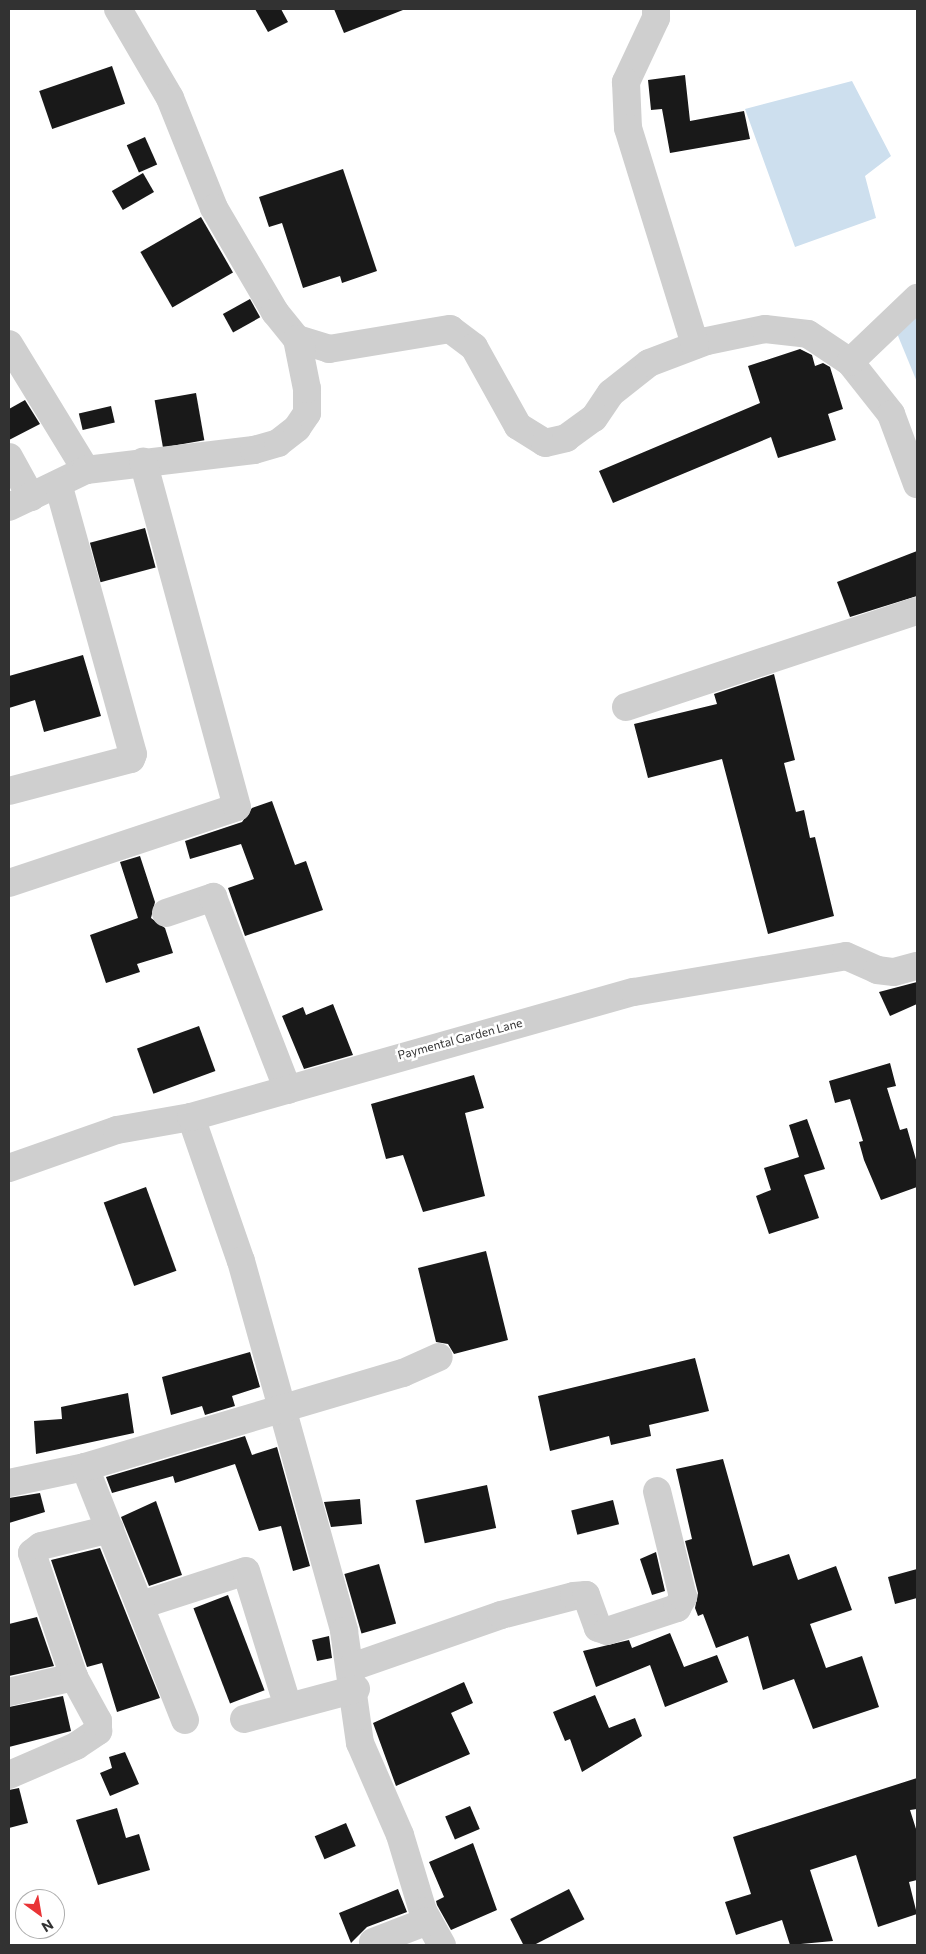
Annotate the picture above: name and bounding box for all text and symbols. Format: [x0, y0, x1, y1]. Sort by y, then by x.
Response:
street label: Paymental Garden Lane [396, 1015, 524, 1063]
north arrow [15, 1889, 65, 1939]
text: N [39, 1916, 57, 1936]

